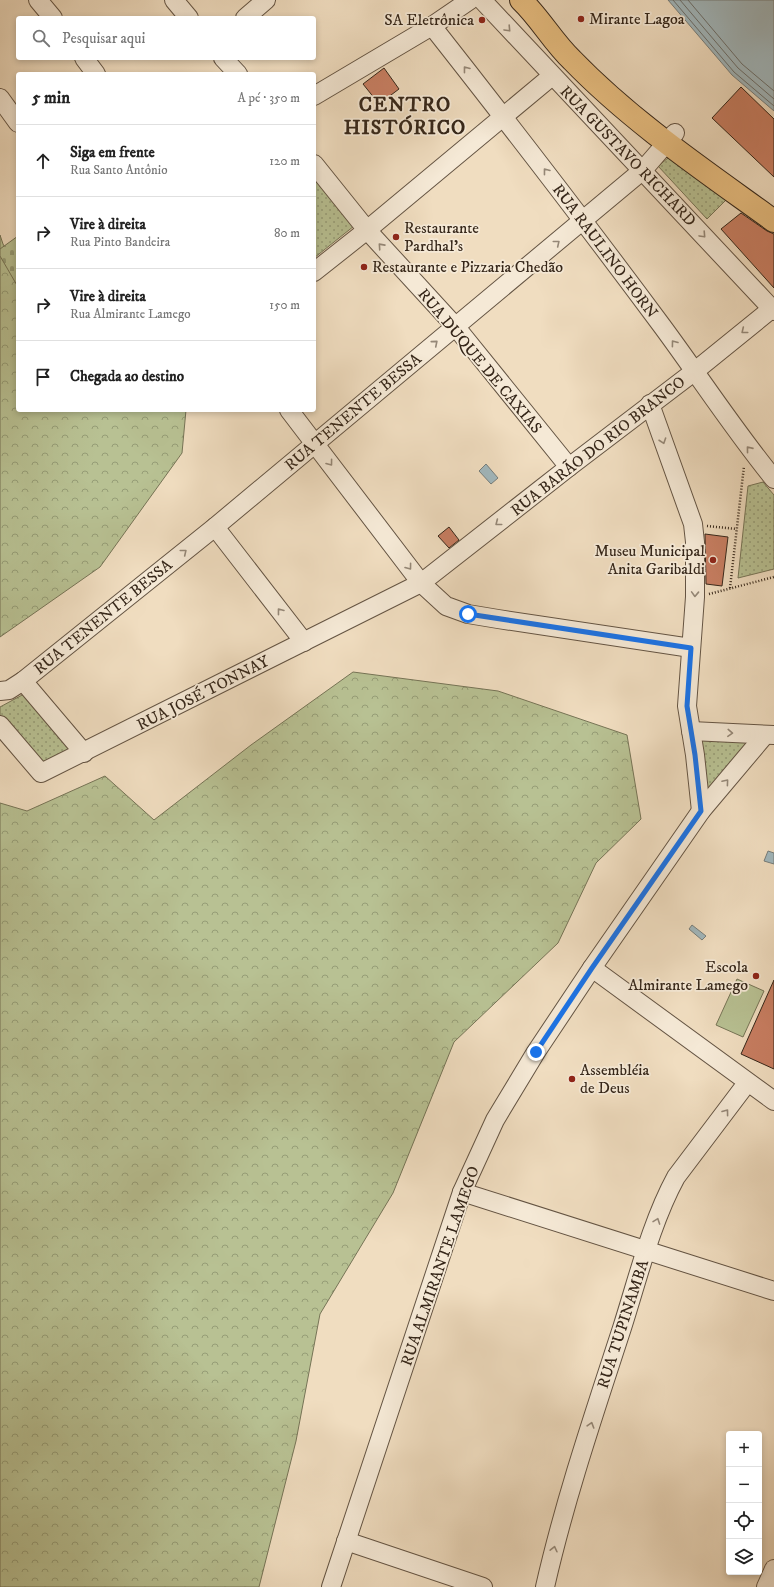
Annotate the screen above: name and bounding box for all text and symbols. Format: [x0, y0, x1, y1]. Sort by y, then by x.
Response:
place label: Mirante Lagoa [589, 9, 685, 29]
place label: SA Eletrônica [384, 10, 474, 30]
marker: Mirante Lagoa [576, 14, 586, 24]
marker: SA Eletrônica [477, 15, 487, 25]
search box [16, 16, 316, 60]
one-way arrow [503, 24, 511, 32]
icon: search [30, 27, 52, 49]
text: Pesquisar aqui [62, 29, 145, 48]
one-way arrow [464, 66, 471, 73]
street label: RUA GUSTAVO RICHARD [556, 81, 700, 231]
text: 5 min [32, 87, 70, 109]
text: A pé · 350 m [237, 90, 300, 106]
district label: CENTRO HISTÓRICO [344, 93, 466, 141]
text: Siga em frente [70, 143, 155, 162]
icon: ahead [32, 150, 54, 172]
text: 120 m [269, 153, 300, 169]
text: Rua Santo Antônio [70, 162, 168, 178]
one-way arrow [544, 169, 551, 176]
street label: RUA RAULINO HORN [548, 180, 662, 322]
text: Vire à direita [70, 215, 146, 234]
place label: Restaurante Pardhal's [404, 218, 479, 256]
icon: right [32, 222, 54, 244]
text: 80 m [274, 225, 300, 241]
one-way arrow [698, 230, 706, 238]
marker: Restaurante Pardhal's [391, 232, 401, 242]
text: Rua Pinto Bandeira [70, 234, 170, 250]
one-way arrow [552, 240, 560, 247]
one-way arrow [379, 243, 386, 251]
place label: Restaurante e Pizzaria Chedão [372, 257, 563, 277]
marker: Restaurante e Pizzaria Chedão [359, 262, 369, 272]
street label: RUA DUQUE DE CAXIAS [414, 284, 546, 438]
text: Vire à direita [70, 287, 146, 306]
icon: right [32, 294, 54, 316]
text: 150 m [269, 297, 300, 313]
text: Rua Almirante Lamego [70, 306, 191, 322]
one-way arrow [741, 327, 748, 334]
one-way arrow [672, 340, 679, 347]
one-way arrow [430, 341, 438, 348]
street label: RUA TENENTE BESSA [281, 348, 426, 475]
icon: arrive [32, 366, 54, 388]
text: Chegada ao destino [70, 367, 184, 386]
street label: RUA BARÃO DO RIO BRANCO [507, 372, 689, 520]
one-way arrow [659, 437, 667, 444]
one-way arrow [747, 446, 754, 453]
one-way arrow [326, 458, 333, 465]
one-way arrow [495, 518, 502, 525]
place label: Museu Municipal Anita Garibaldi [595, 541, 705, 579]
one-way arrow [180, 549, 187, 556]
street label: RUA TENENTE BESSA [30, 554, 177, 679]
marker: Museu Municipal Anita Garibaldi [708, 555, 718, 565]
one-way arrow [404, 562, 411, 569]
one-way arrow [691, 591, 699, 597]
route start [459, 605, 477, 623]
one-way arrow [278, 608, 285, 615]
street label: RUA JOSÉ TONNAY [133, 651, 273, 735]
one-way arrow [727, 729, 733, 738]
one-way arrow [721, 779, 728, 786]
place label: Escola Almirante Lamego [628, 957, 748, 995]
marker: Escola Almirante Lamego [751, 971, 761, 981]
route end [527, 1043, 545, 1061]
place label: Assembléia de Deus [580, 1060, 649, 1098]
marker: Assembléia de Deus [567, 1074, 577, 1084]
one-way arrow [721, 1109, 728, 1116]
street label: RUA ALMIRANTE LAMEGO [396, 1163, 484, 1369]
one-way arrow [653, 1218, 661, 1225]
street label: RUA TUPINAMBA [593, 1256, 654, 1391]
one-way arrow [586, 1421, 595, 1428]
map controls [726, 1431, 762, 1575]
button: + [726, 1431, 762, 1467]
button: − [726, 1467, 762, 1503]
button: locate [726, 1503, 762, 1539]
button: layers [726, 1539, 762, 1575]
one-way arrow [549, 1546, 557, 1552]

